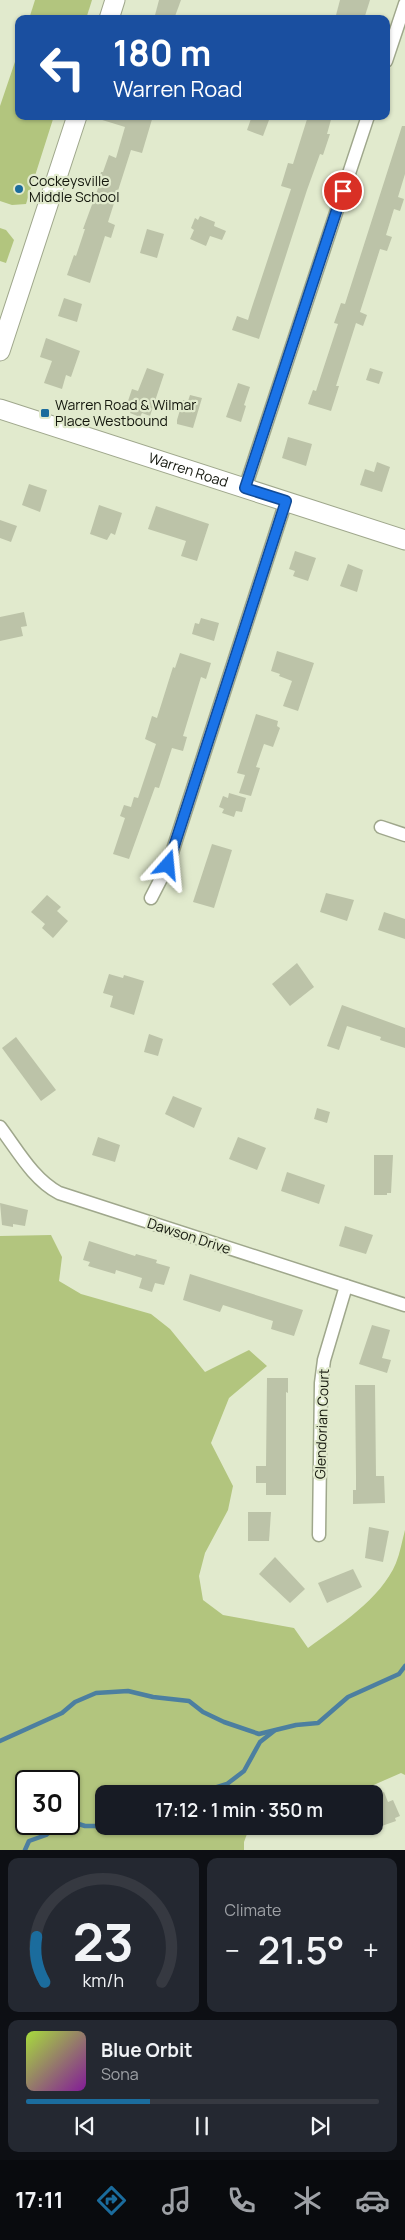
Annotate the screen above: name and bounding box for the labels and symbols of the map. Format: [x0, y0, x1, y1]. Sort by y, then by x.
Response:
pin [322, 170, 364, 212]
place label: Cockeysville Middle School [29, 171, 119, 206]
marker: Cockeysville Middle School [13, 183, 25, 195]
place label: Warren Road & Wilmar Place Westbound [55, 395, 196, 430]
marker: Warren Road & Wilmar Place Westbound [39, 407, 51, 419]
street label: Warren Road [146, 448, 231, 491]
position arrow [141, 838, 193, 890]
street label: Dawson Drive [145, 1213, 233, 1258]
street label: Glendorian Court [310, 1368, 333, 1479]
speed limit sign: 30 [15, 1770, 80, 1835]

